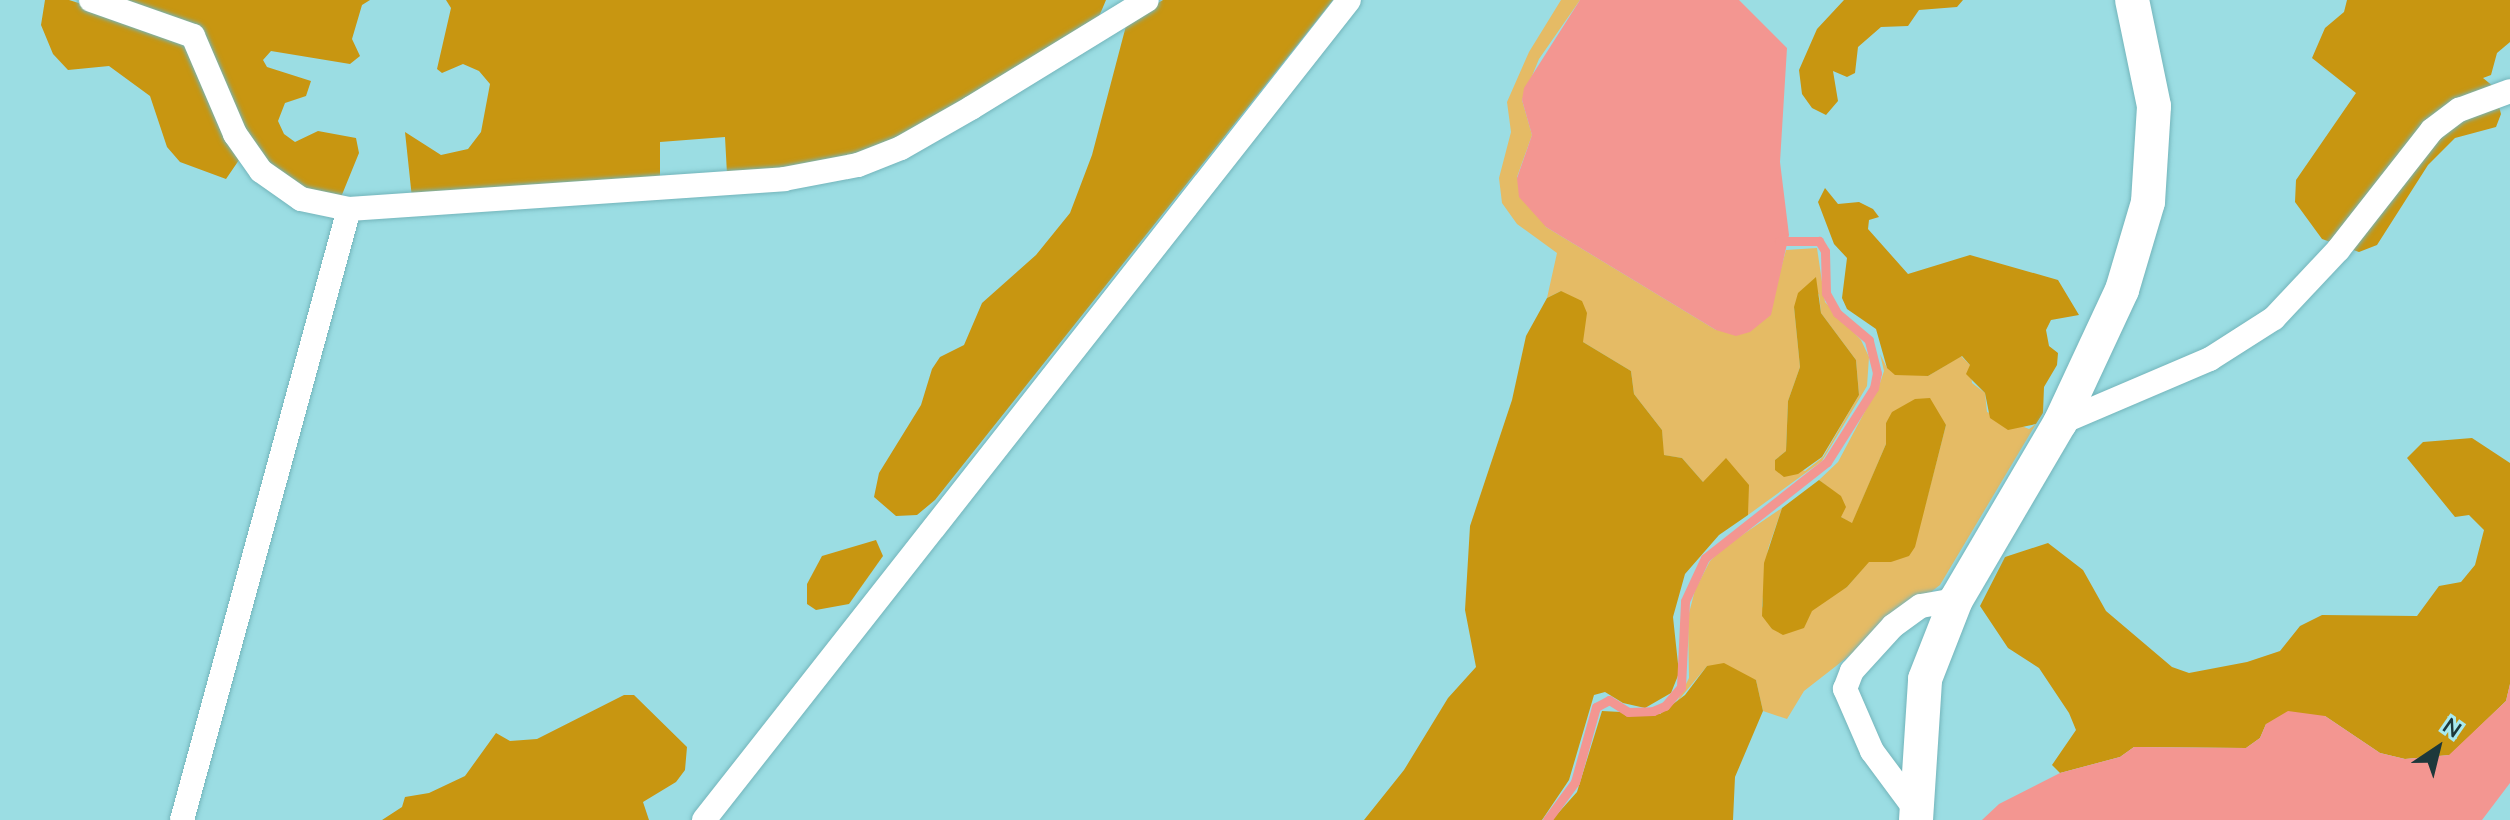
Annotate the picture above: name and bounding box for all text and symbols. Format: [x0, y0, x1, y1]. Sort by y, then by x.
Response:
north arrow [2398, 708, 2478, 788]
text: N [2436, 711, 2467, 745]

